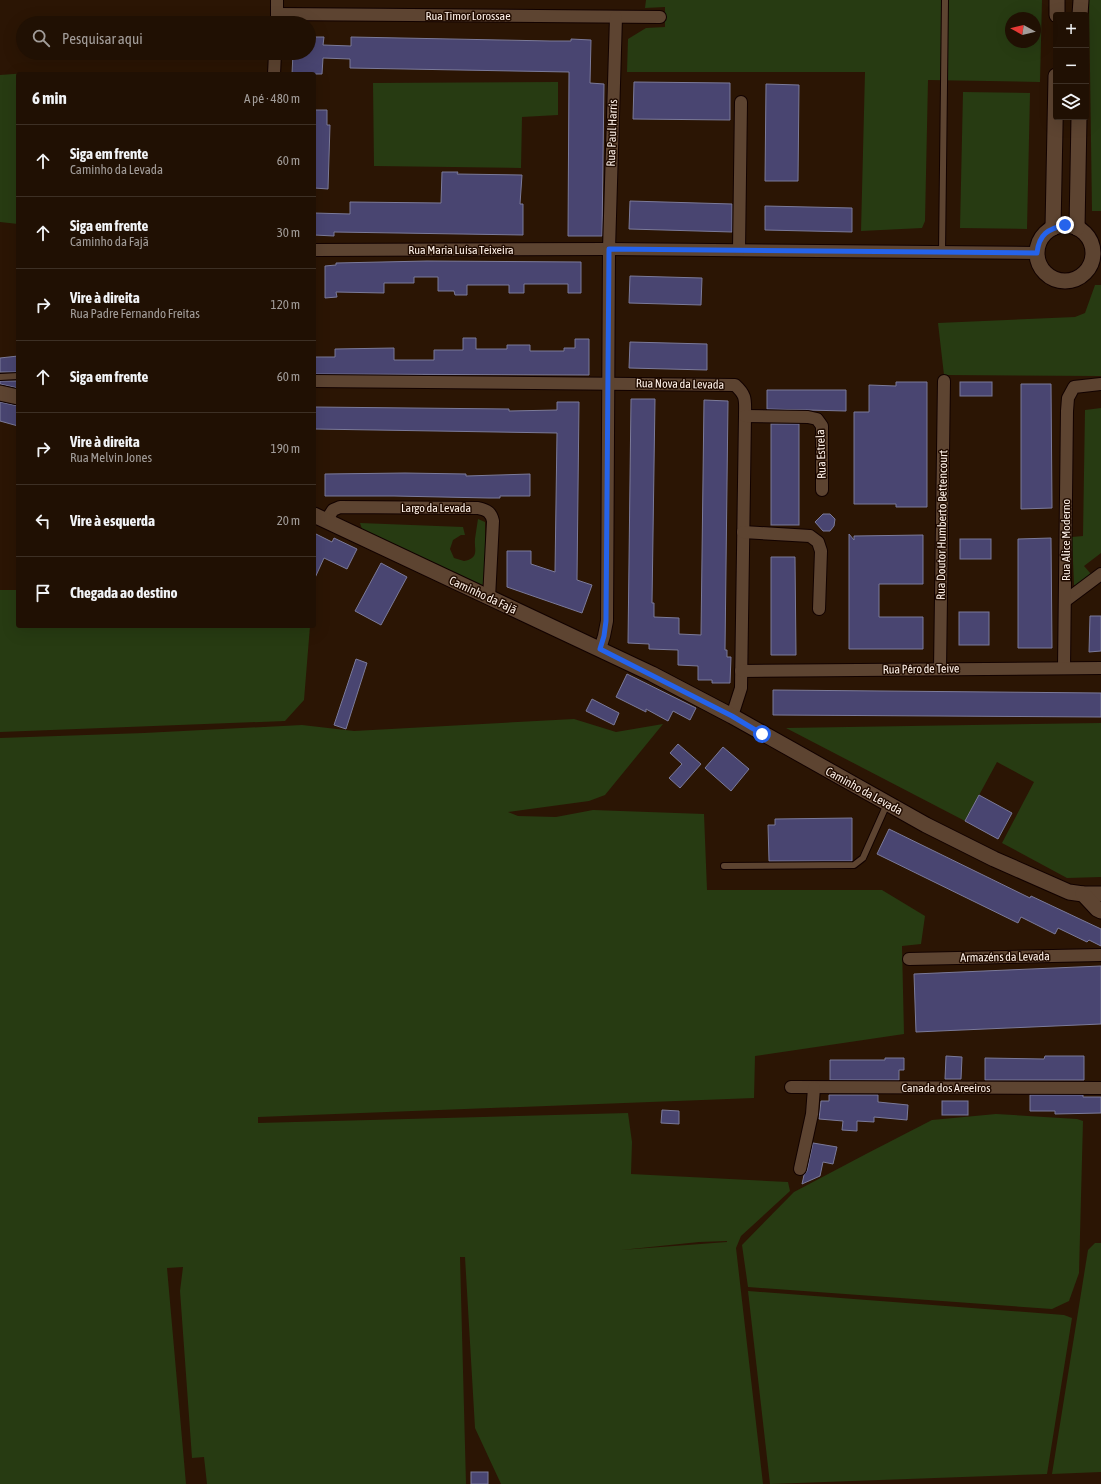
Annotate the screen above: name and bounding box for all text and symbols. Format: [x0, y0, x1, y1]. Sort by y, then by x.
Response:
street label: Rua Timor Lorossae [425, 9, 511, 23]
north arrow [1005, 12, 1041, 48]
map controls [1053, 12, 1089, 120]
button: + [1053, 12, 1089, 48]
search box [16, 16, 316, 60]
icon: search [30, 27, 52, 49]
text: Pesquisar aqui [62, 30, 143, 47]
button: − [1053, 48, 1089, 84]
button: layers [1053, 84, 1089, 120]
text: 6 min [32, 88, 67, 108]
text: A pé · 480 m [244, 91, 300, 106]
street label: Rua Paul Harris [604, 99, 620, 167]
text: Siga em frente [70, 145, 148, 162]
icon: ahead [32, 150, 54, 172]
text: 60 m [277, 153, 300, 168]
text: Caminho da Levada [70, 162, 163, 177]
route end [1056, 216, 1074, 234]
text: Siga em frente [70, 217, 148, 234]
icon: ahead [32, 222, 54, 244]
text: 30 m [277, 225, 300, 240]
text: Caminho da Fajã [70, 234, 149, 249]
street label: Rua Maria Luísa Teixeira [408, 243, 514, 257]
text: Vire à direita [70, 289, 140, 306]
icon: right [32, 294, 54, 316]
text: 120 m [271, 297, 300, 312]
text: Rua Padre Fernando Freitas [70, 306, 200, 321]
icon: ahead [32, 366, 54, 388]
text: Siga em frente [70, 368, 148, 385]
text: 60 m [277, 369, 300, 384]
street label: Rua Nova da Levada [636, 376, 724, 392]
street label: Rua Estrela [813, 429, 829, 479]
text: Vire à direita [70, 433, 140, 450]
icon: right [32, 438, 54, 460]
text: 190 m [271, 441, 300, 456]
street label: Rua Doutor Humberto Bettencourt [934, 449, 950, 600]
text: Rua Melvin Jones [70, 450, 152, 465]
street label: Rua Alice Moderno [1059, 499, 1073, 581]
street label: Largo da Levada [401, 501, 471, 515]
icon: left [32, 510, 54, 532]
text: Vire à esquerda [70, 512, 155, 529]
text: 20 m [277, 513, 300, 528]
street label: Caminho da Fajã [447, 573, 519, 617]
icon: arrive [32, 582, 54, 604]
text: Chegada ao destino [70, 584, 178, 601]
street label: Rua Pêro de Teive [882, 661, 960, 677]
route start [753, 725, 771, 743]
street label: Caminho da Levada [823, 764, 905, 818]
street label: Armazéns da Levada [960, 949, 1050, 965]
street label: Canada dos Areeiros [902, 1081, 990, 1095]

